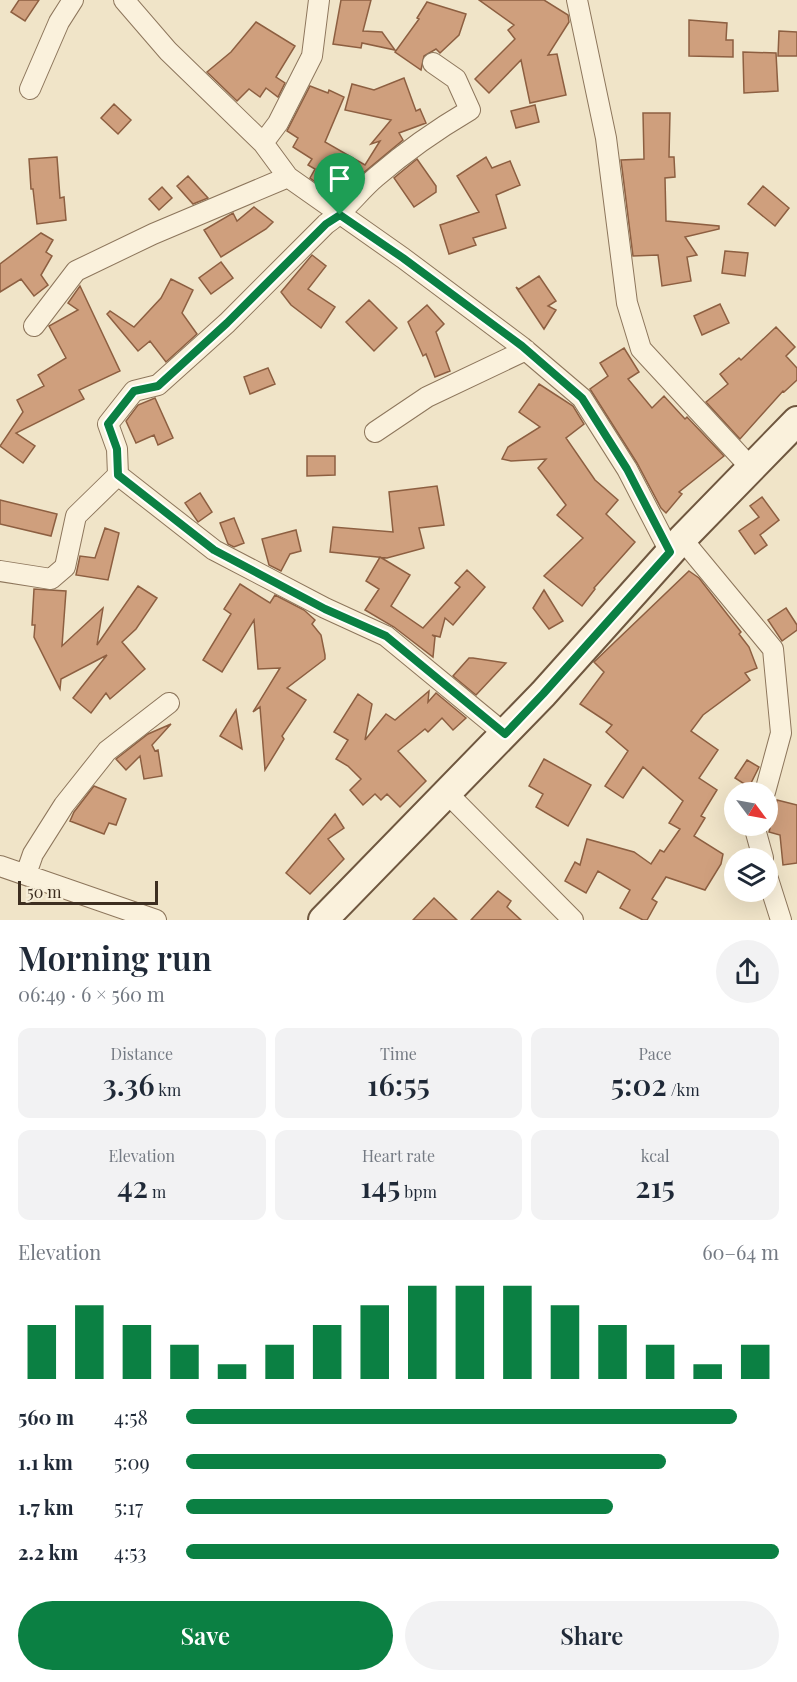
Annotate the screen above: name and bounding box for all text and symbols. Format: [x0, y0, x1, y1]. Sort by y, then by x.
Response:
pin [314, 153, 365, 215]
icon: arrive [323, 162, 356, 195]
north arrow [724, 782, 778, 836]
map controls [724, 782, 778, 902]
button: layers [724, 848, 778, 902]
scale bar [18, 878, 158, 905]
text: 50 m [27, 881, 61, 902]
text: Morning run [18, 935, 212, 979]
button: share [716, 940, 779, 1003]
text: 06:49 · 6 × 560 m [18, 980, 165, 1007]
text: Distance [111, 1043, 173, 1064]
text: Time [380, 1043, 417, 1064]
text: Pace [639, 1043, 672, 1064]
text: 3.36 [102, 1064, 155, 1104]
text: 16:55 [367, 1064, 430, 1104]
text: 5:02 [611, 1064, 667, 1104]
text: km [155, 1079, 181, 1100]
text: /km [667, 1079, 700, 1100]
text: Elevation [109, 1145, 175, 1166]
text: Heart rate [362, 1145, 435, 1166]
text: kcal [641, 1145, 670, 1166]
text: 42 [117, 1166, 148, 1206]
text: 145 [360, 1166, 400, 1206]
text: 215 [635, 1166, 675, 1206]
text: m [148, 1181, 166, 1202]
text: bpm [400, 1181, 437, 1202]
text: Elevation [18, 1238, 101, 1265]
text: 60–64 m [702, 1238, 779, 1265]
text: 560 m [18, 1403, 74, 1430]
text: 4:58 [114, 1403, 148, 1430]
text: 1.1 km [18, 1448, 73, 1475]
text: 5:09 [114, 1448, 150, 1475]
text: 1.7 km [18, 1493, 74, 1520]
text: 5:17 [114, 1493, 143, 1520]
text: 2.2 km [18, 1538, 78, 1565]
text: 4:53 [114, 1538, 147, 1565]
button: Save [18, 1601, 393, 1670]
button: Share [405, 1601, 779, 1670]

